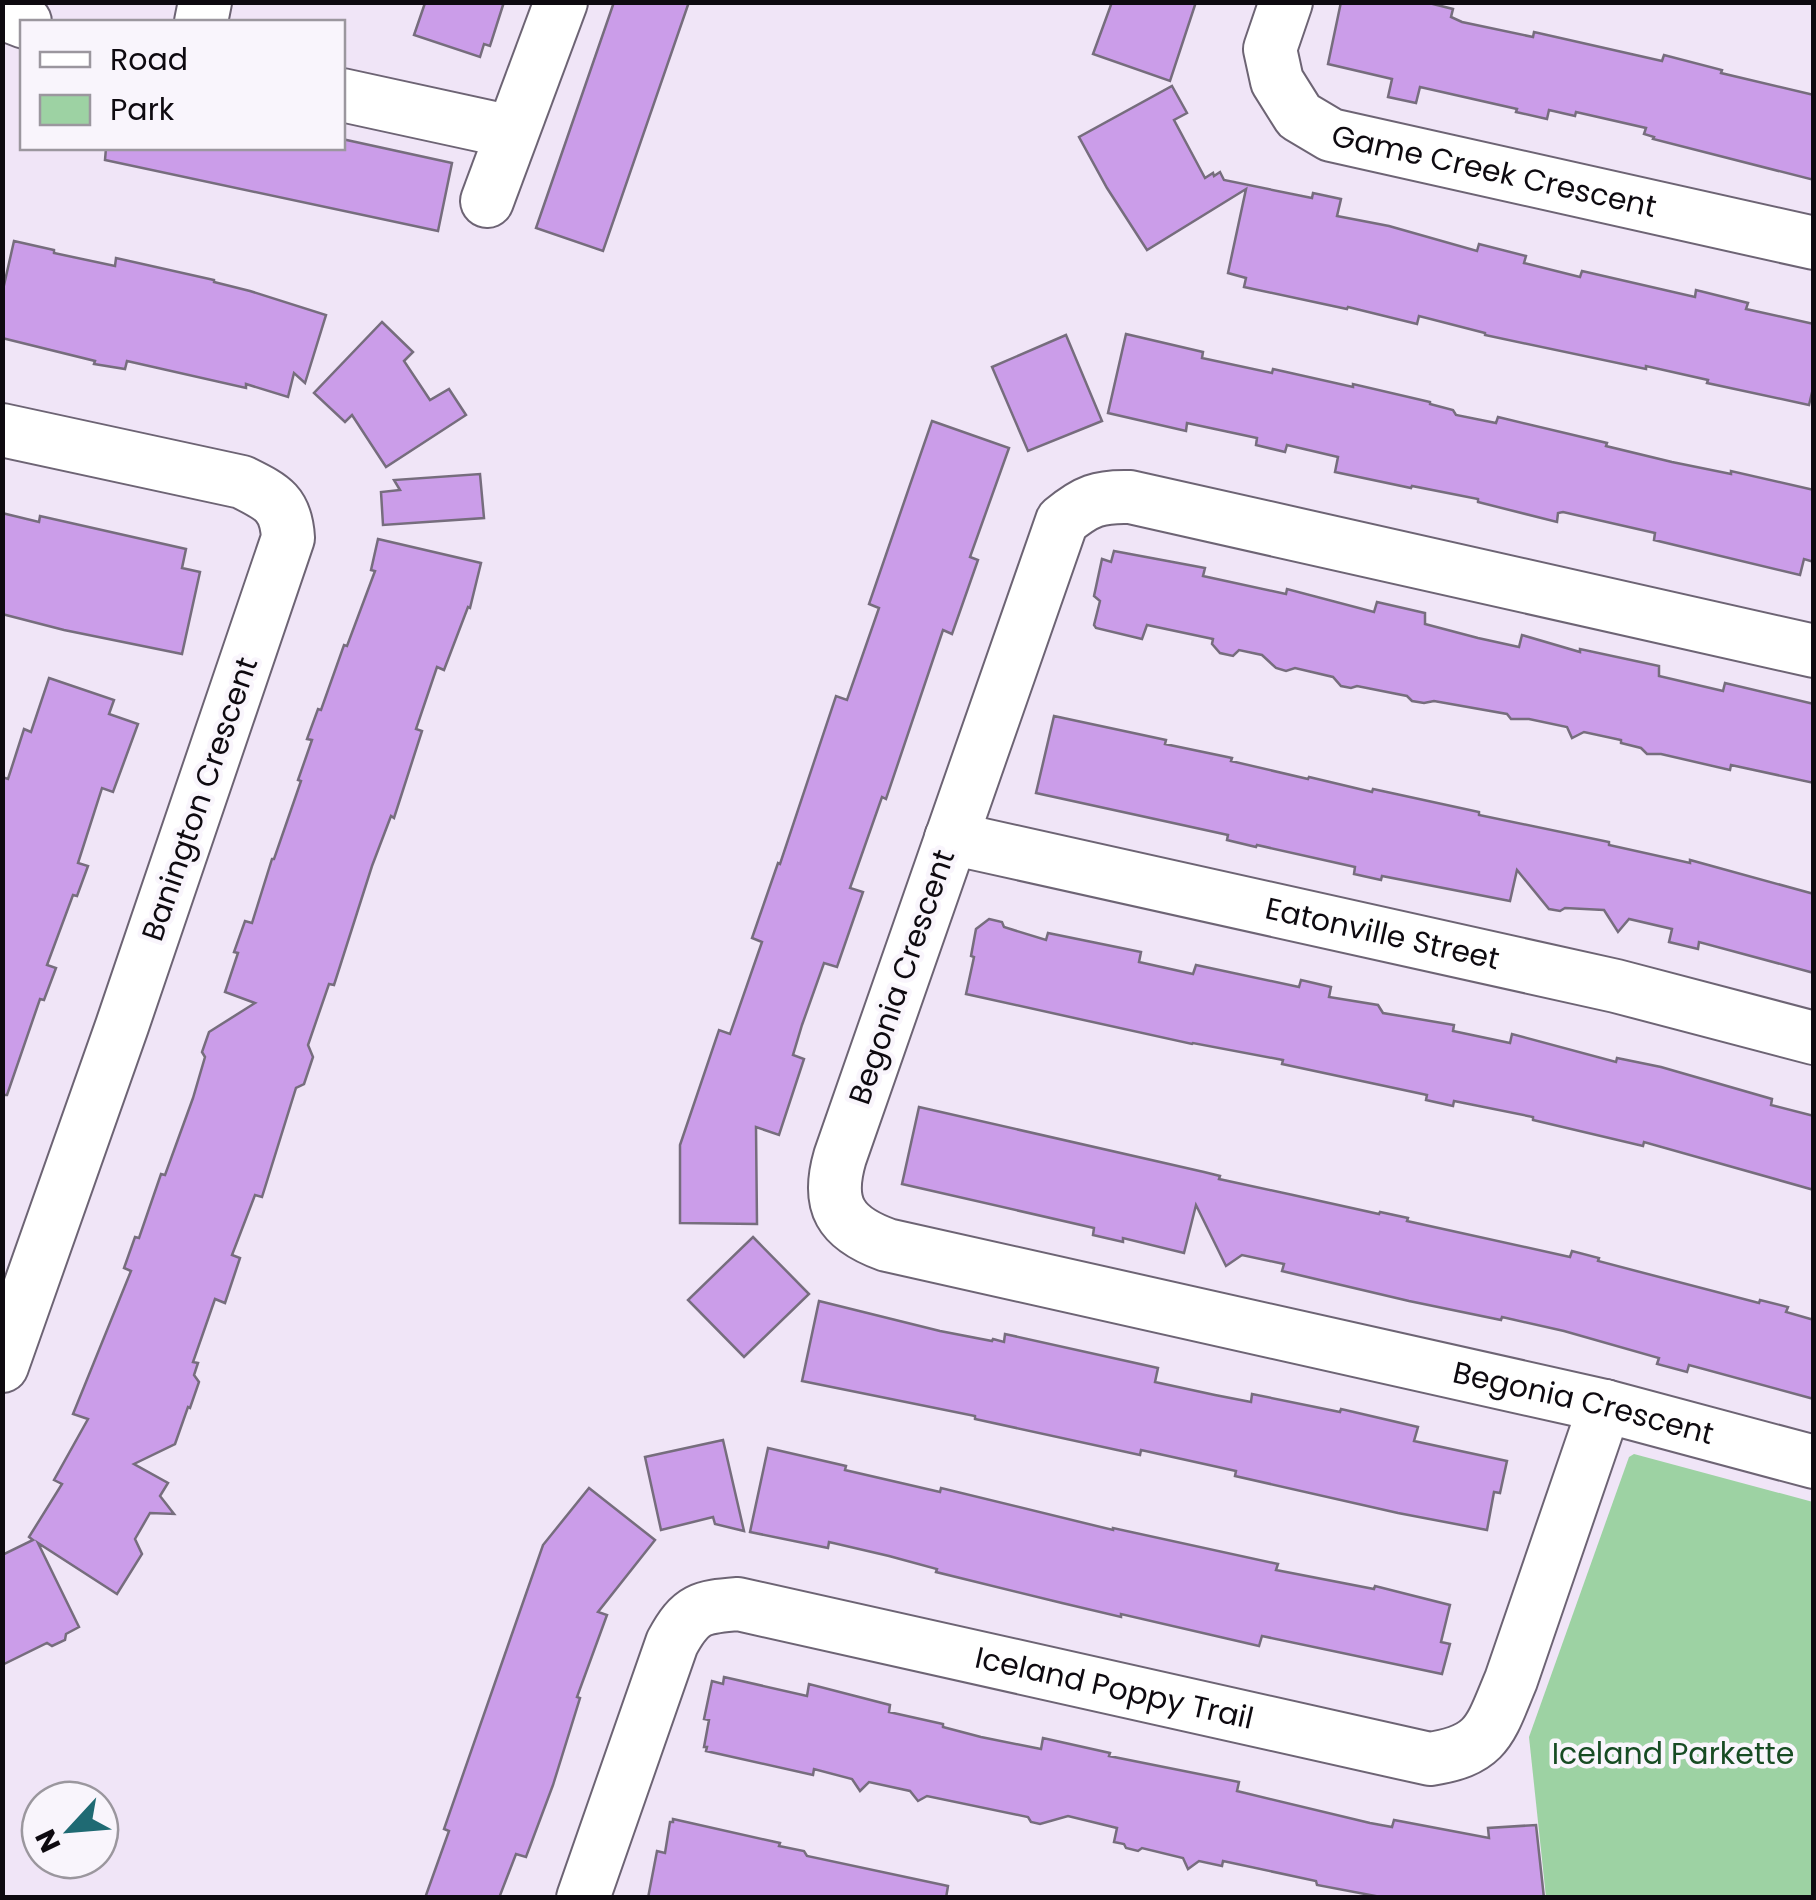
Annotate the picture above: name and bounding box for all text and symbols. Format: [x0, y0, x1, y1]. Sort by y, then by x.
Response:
legend [20, 20, 345, 150]
text: Road [110, 38, 188, 81]
text: Park [110, 88, 175, 131]
street label: Game Creek Crescent [1328, 114, 1661, 228]
street label: Banington Crescent [131, 651, 268, 947]
street label: Begonia Crescent [838, 844, 965, 1110]
street label: Eatonville Street [1261, 887, 1504, 980]
street label: Begonia Crescent [1449, 1351, 1719, 1455]
street label: Iceland Poppy Trail [971, 1636, 1258, 1740]
park label: Iceland Parkette [1552, 1732, 1794, 1775]
north arrow [20, 1780, 120, 1880]
text: N [26, 1823, 70, 1859]

